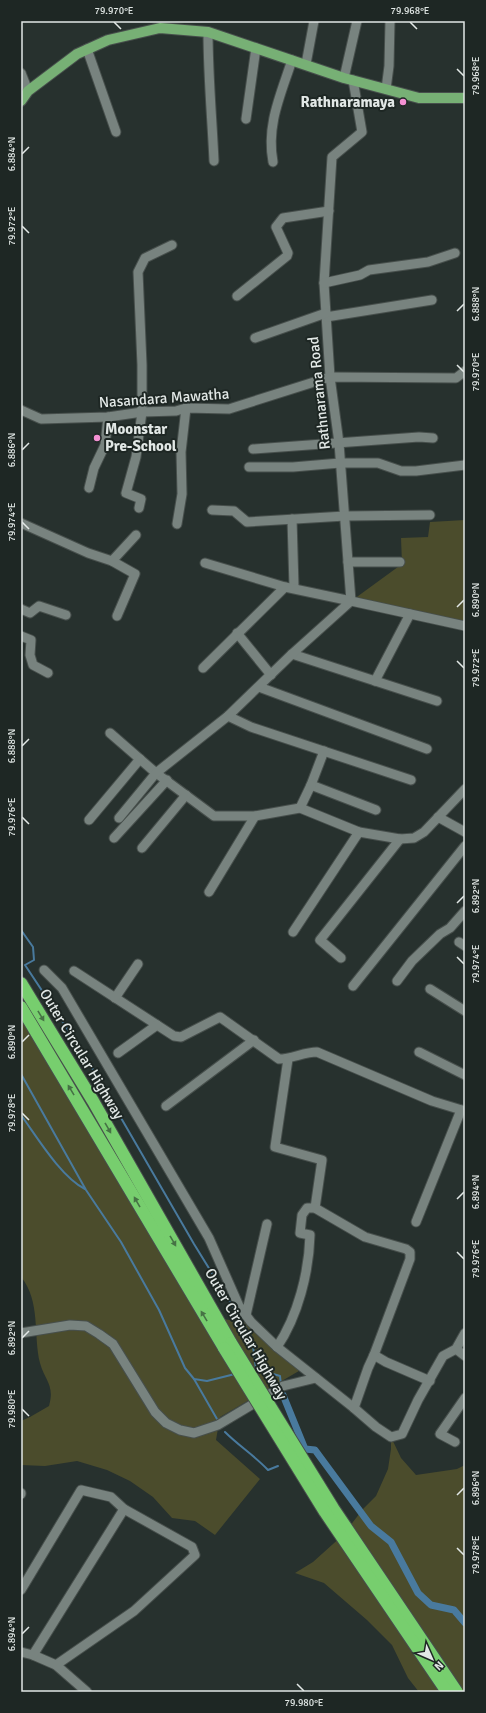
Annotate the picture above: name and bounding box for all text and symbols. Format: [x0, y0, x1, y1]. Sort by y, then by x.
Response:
text: 79.970°E [95, 5, 134, 17]
text: 79.968°E [391, 5, 430, 17]
text: 79.968°E [470, 56, 482, 96]
place label: Rathnaramaya [301, 93, 395, 111]
marker: Rathnaramaya [398, 97, 408, 107]
text: 6.884°N [6, 137, 18, 171]
text: 79.972°E [6, 206, 18, 246]
text: 6.888°N [470, 287, 482, 321]
street label: Rathnarama Road [304, 336, 334, 450]
text: 79.970°E [470, 352, 482, 392]
street label: Nasandara Mawatha [98, 384, 230, 412]
place label: Moonstar Pre-School [105, 420, 177, 455]
text: 6.886°N [6, 433, 18, 467]
marker: Moonstar Pre-School [92, 433, 102, 443]
text: 79.974°E [6, 502, 18, 542]
text: 6.890°N [470, 583, 482, 617]
text: 79.972°E [470, 648, 482, 688]
text: 6.888°N [6, 729, 18, 763]
text: 79.976°E [6, 797, 18, 837]
text: 6.892°N [470, 879, 482, 913]
text: 79.974°E [470, 944, 482, 984]
street label: Outer Circular Highway [36, 985, 128, 1123]
one-way arrow [38, 1010, 45, 1022]
text: 6.890°N [6, 1025, 18, 1059]
one-way arrow [67, 1084, 74, 1096]
text: 79.978°E [6, 1093, 18, 1133]
one-way arrow [105, 1122, 112, 1133]
text: 6.894°N [470, 1175, 482, 1209]
one-way arrow [133, 1196, 140, 1208]
one-way arrow [169, 1235, 176, 1246]
text: 79.976°E [470, 1239, 482, 1279]
street label: Outer Circular Highway [201, 1265, 291, 1403]
one-way arrow [201, 1310, 208, 1322]
text: 6.892°N [6, 1321, 18, 1355]
text: 79.980°E [6, 1389, 18, 1429]
text: 6.896°N [470, 1471, 482, 1505]
text: 79.978°E [470, 1535, 482, 1575]
text: 6.894°N [6, 1617, 18, 1651]
north arrow [412, 1639, 452, 1679]
text: N [431, 1658, 446, 1673]
text: 79.980°E [285, 1697, 324, 1709]

